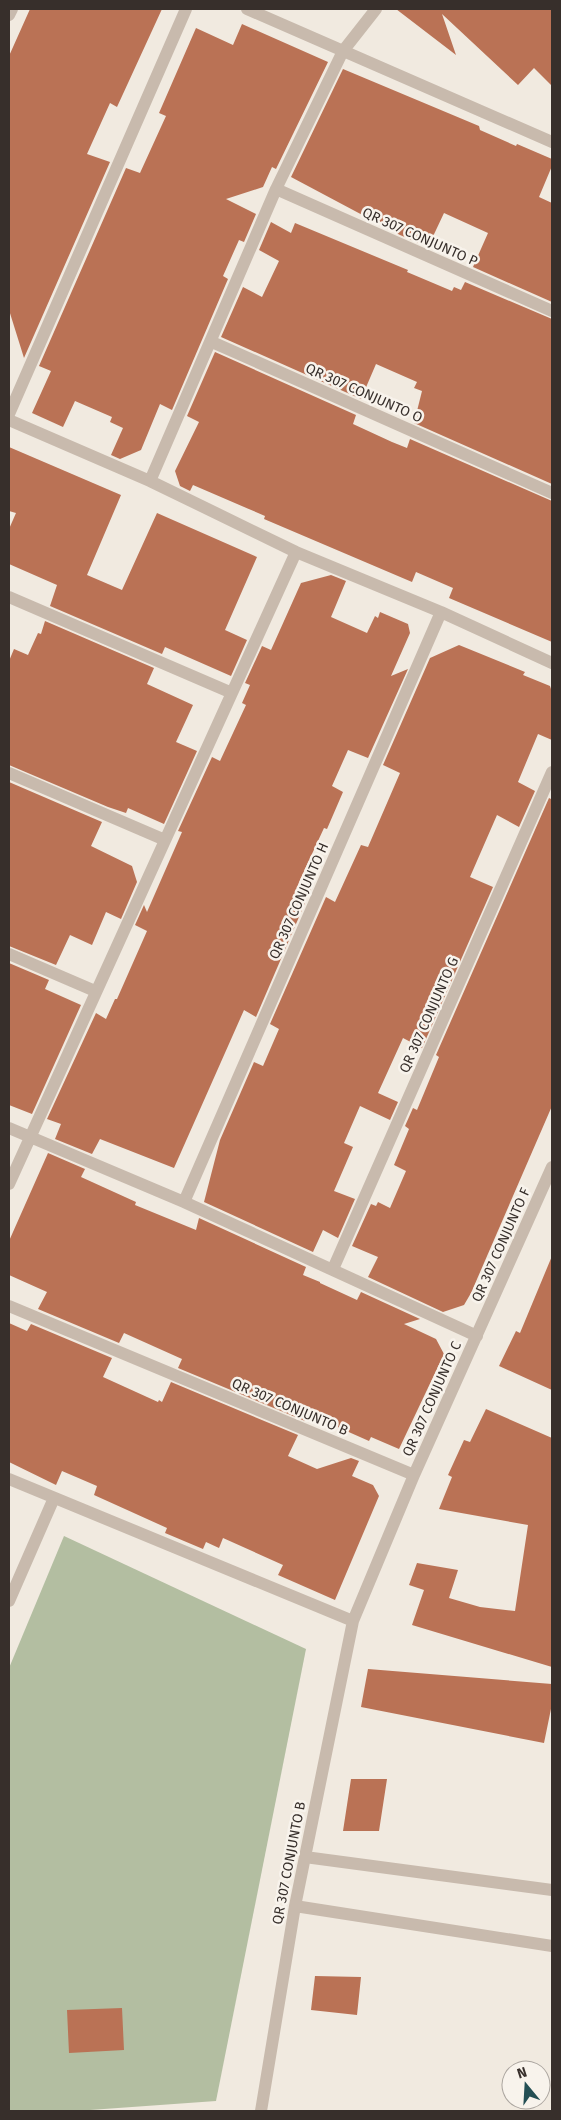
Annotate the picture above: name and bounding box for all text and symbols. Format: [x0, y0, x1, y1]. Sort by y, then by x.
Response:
street label: QR 307 CONJUNTO P [360, 204, 480, 270]
street label: QR 307 CONJUNTO O [303, 360, 425, 426]
street label: QR 307 CONJUNTO H [266, 840, 332, 962]
street label: QR 307 CONJUNTO G [396, 954, 462, 1076]
street label: QR 307 CONJUNTO F [468, 1185, 534, 1305]
street label: QR 307 CONJUNTO C [399, 1339, 465, 1459]
street label: QR 307 CONJUNTO B [229, 1375, 351, 1439]
street label: QR 307 CONJUNTO B [269, 1800, 309, 1926]
north arrow [501, 2060, 551, 2110]
text: N [515, 2064, 529, 2083]

